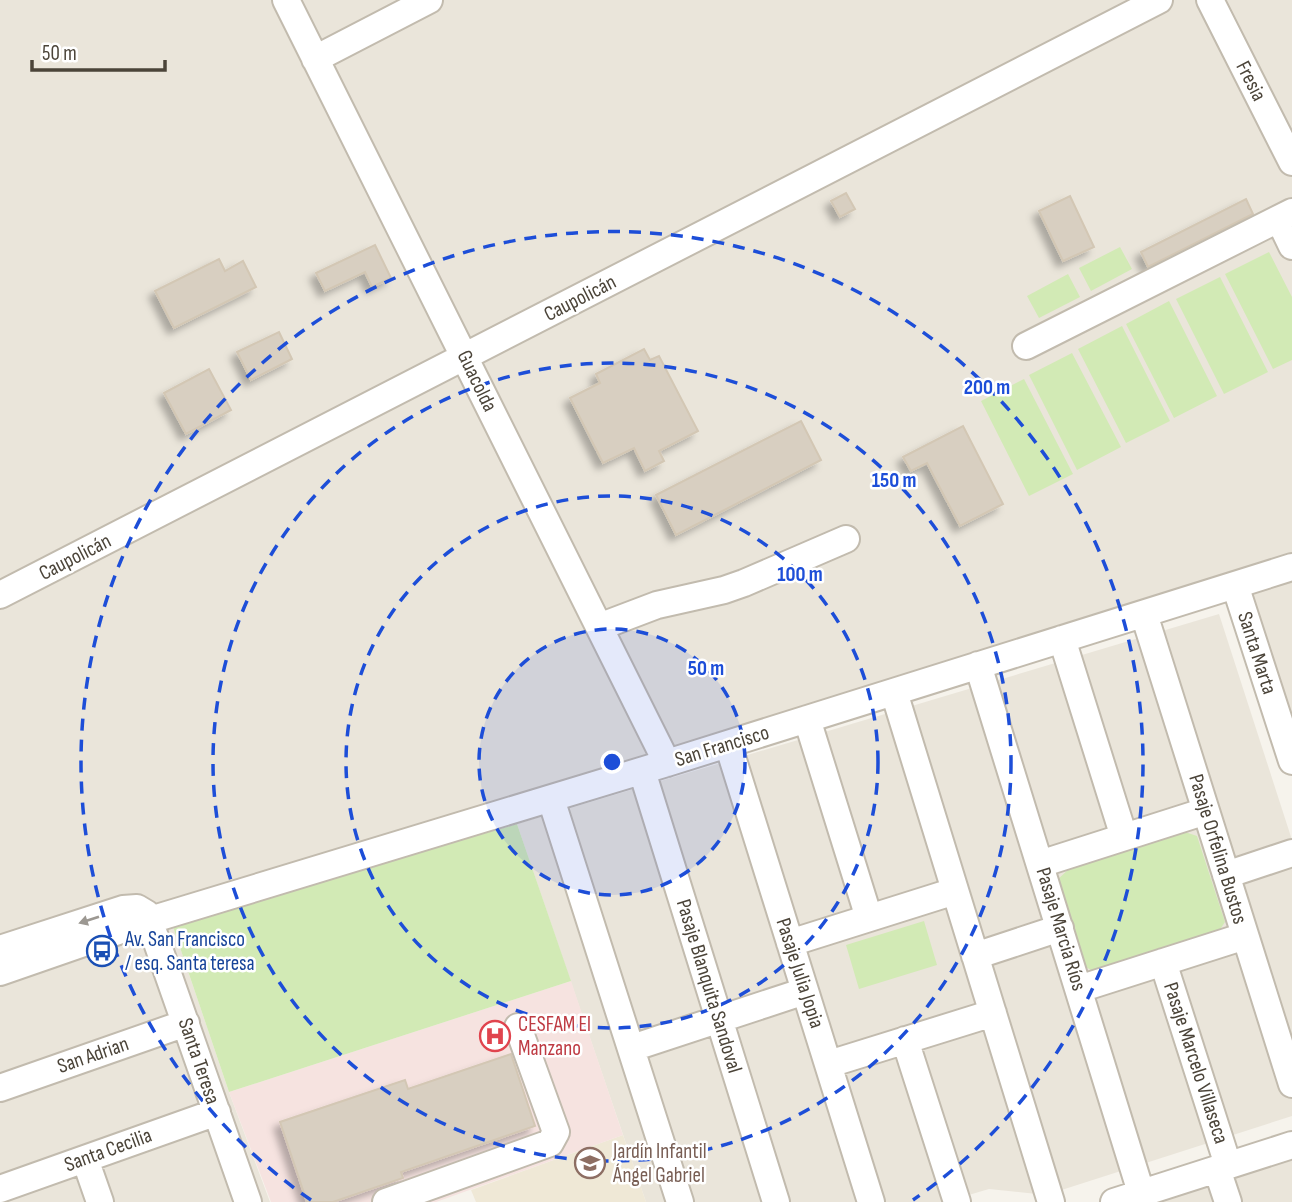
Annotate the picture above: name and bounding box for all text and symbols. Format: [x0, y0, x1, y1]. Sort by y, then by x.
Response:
scale bar [32, 28, 164, 72]
text: 50 m [42, 41, 77, 66]
street label: Fresia [1230, 57, 1272, 105]
street label: Caupolicán [540, 269, 620, 327]
street label: Guacolda [451, 346, 503, 416]
text: 200 m [964, 375, 1010, 400]
text: 150 m [872, 468, 916, 493]
street label: Caupolicán [35, 528, 115, 586]
text: 100 m [777, 562, 823, 587]
street label: Santa Marta [1232, 609, 1282, 697]
text: 50 m [688, 656, 724, 681]
street label: San Francisco [672, 720, 772, 772]
centre of rings [600, 750, 624, 774]
street label: Pasaje Orfelina Bustos [1183, 771, 1253, 927]
street label: Pasaje Marcia Ríos [1030, 864, 1092, 994]
street label: Pasaje Blanquita Sandoval [671, 896, 747, 1076]
one-way arrow [79, 915, 100, 926]
street label: Pasaje Julia Jopia [770, 915, 830, 1031]
place label: Av. San Francisco / esq. Santa teresa [124, 927, 255, 976]
bus stop icon: Av. San Francisco / esq. Santa teresa [85, 934, 119, 968]
street label: Pasaje Marcelo Villaseca [1158, 979, 1234, 1147]
place label: CESFAM El Manzano [518, 1012, 591, 1061]
street label: Santa Teresa [173, 1015, 225, 1107]
hospital icon: CESFAM El Manzano [478, 1019, 512, 1053]
street label: San Adrian [54, 1031, 132, 1079]
street label: Santa Cecilia [61, 1123, 155, 1177]
place label: Jardín Infantil Ángel Gabriel [612, 1139, 707, 1188]
school or university icon: Jardín Infantil Ángel Gabriel [573, 1146, 607, 1180]

